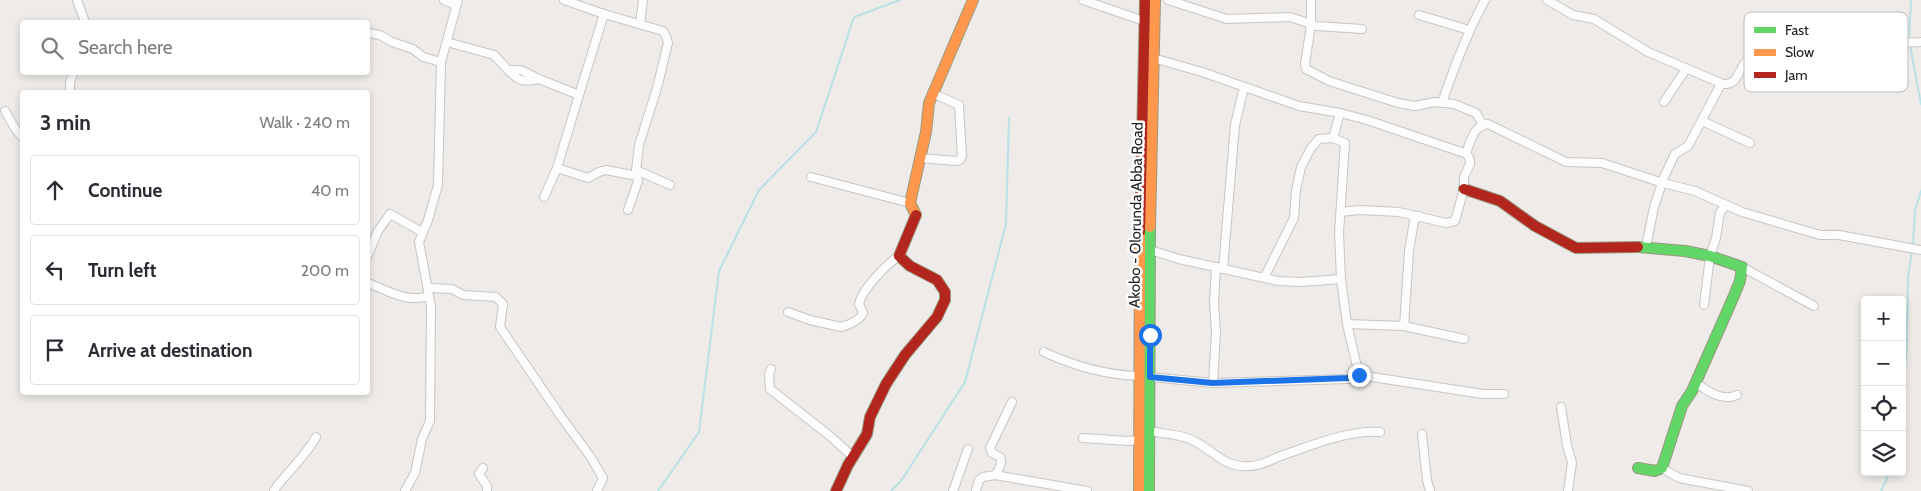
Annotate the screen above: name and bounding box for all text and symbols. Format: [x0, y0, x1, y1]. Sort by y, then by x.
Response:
legend [1744, 12, 1908, 92]
search box [20, 20, 370, 75]
text: Fast [1785, 21, 1809, 39]
icon: search [38, 34, 66, 62]
text: Search here [78, 36, 172, 59]
text: Slow [1785, 43, 1814, 61]
text: Jam [1784, 66, 1807, 84]
text: 3 min [40, 110, 91, 135]
text: Walk · 240 m [259, 113, 350, 132]
street label: Akobo - Olorunda Abba Road [1125, 122, 1147, 308]
icon: ahead [41, 176, 69, 204]
text: Continue [88, 179, 162, 202]
text: 40 m [311, 181, 349, 200]
icon: left [41, 256, 69, 284]
text: Turn left [88, 259, 156, 282]
text: 200 m [301, 261, 349, 280]
map controls [1861, 296, 1906, 476]
button: + [1861, 296, 1906, 341]
route start [1139, 324, 1162, 347]
icon: arrive [41, 336, 69, 364]
text: Arrive at destination [88, 339, 252, 362]
button: − [1861, 341, 1906, 386]
route end [1348, 364, 1371, 387]
button: locate [1861, 386, 1906, 431]
button: layers [1861, 431, 1906, 476]

